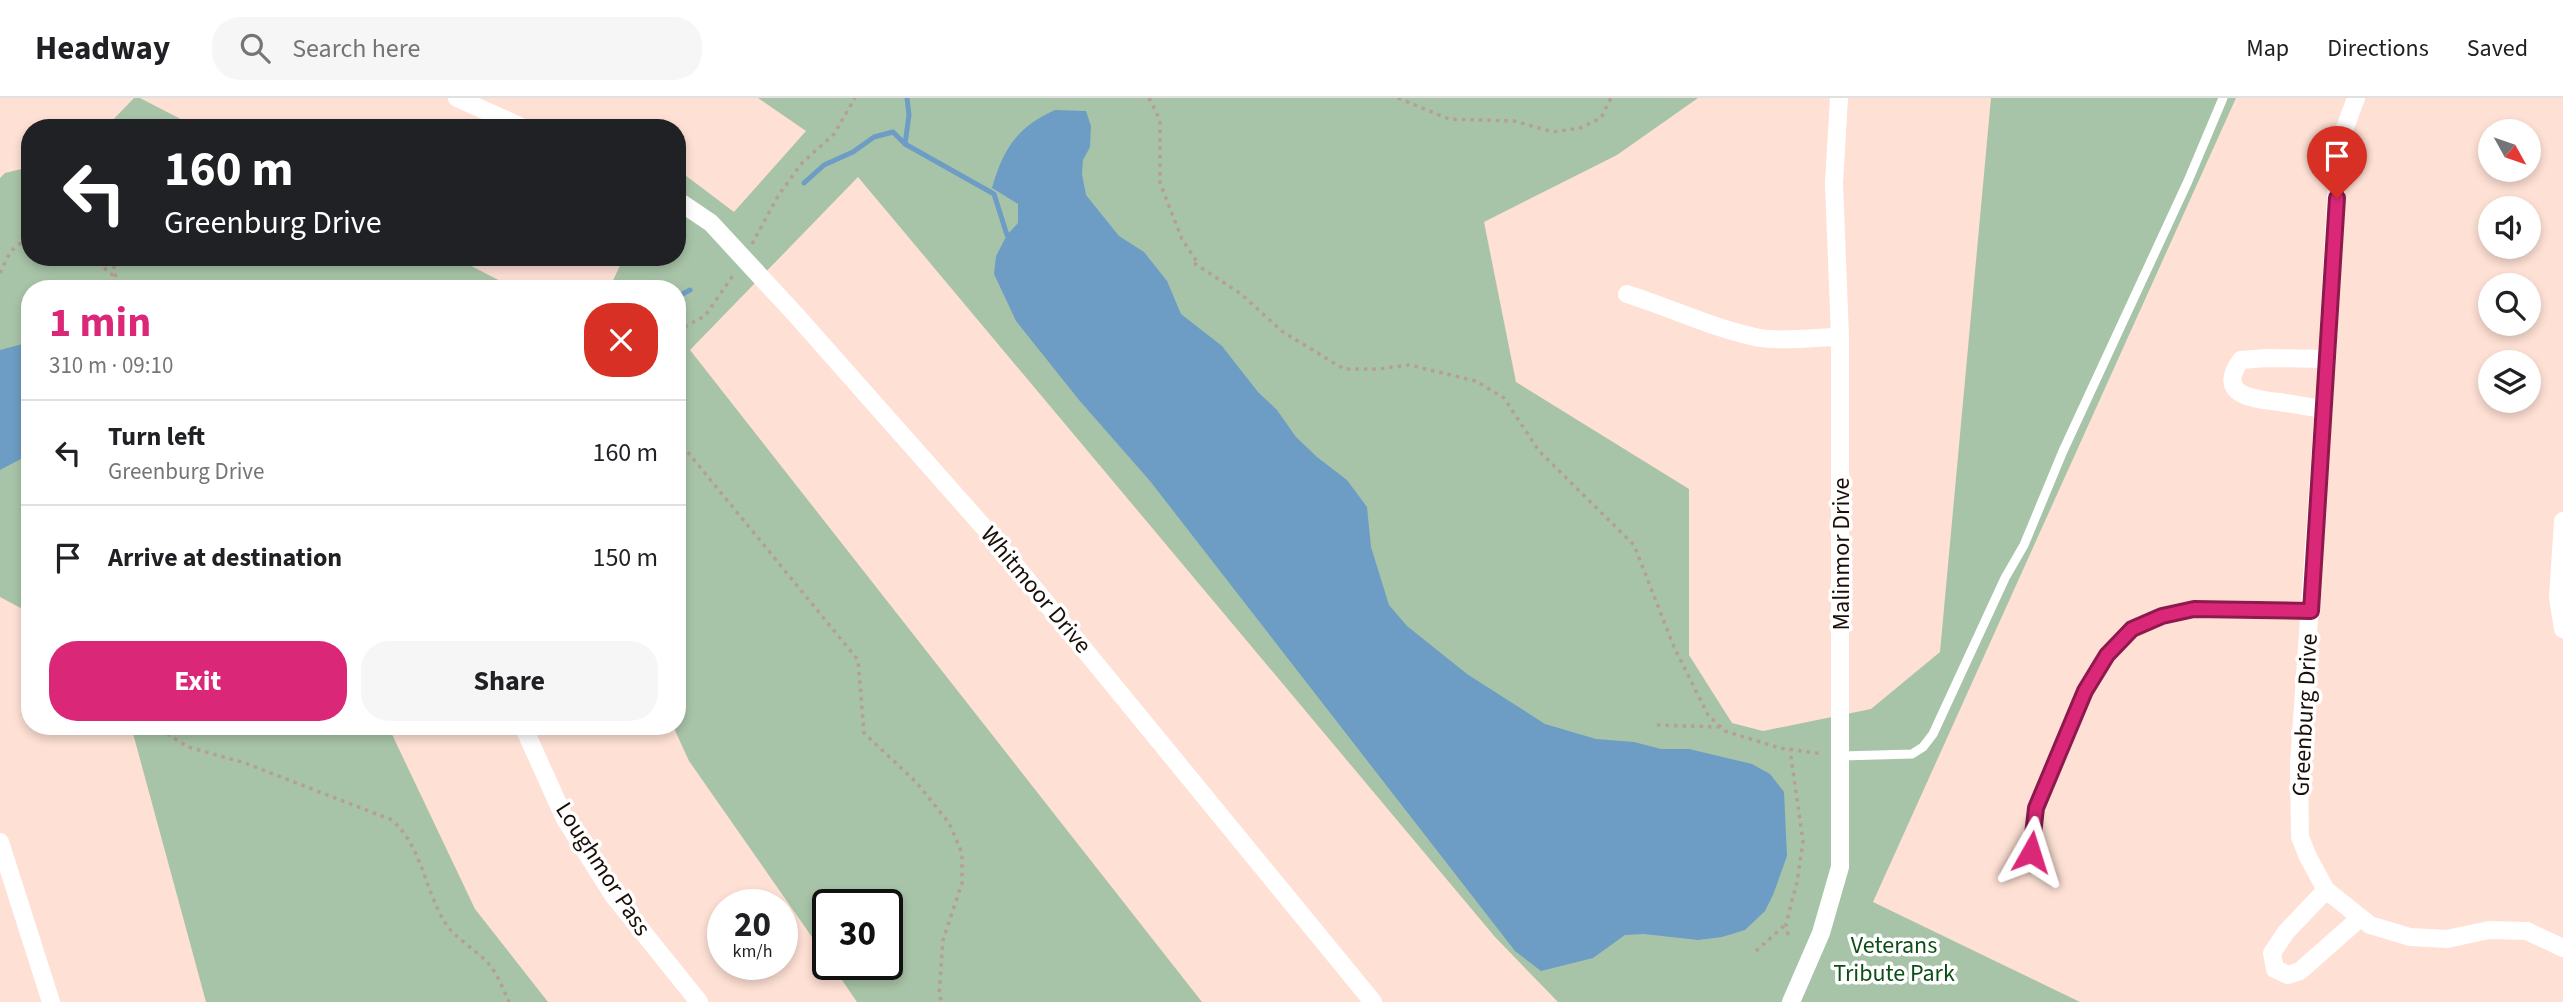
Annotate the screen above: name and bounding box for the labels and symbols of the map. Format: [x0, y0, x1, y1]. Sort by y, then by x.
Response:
north arrow [2478, 119, 2541, 182]
pin [2307, 126, 2367, 198]
street label: Malinmor Drive [1824, 478, 1859, 630]
street label: Whitmoor Drive [972, 519, 1100, 661]
street label: Greenburg Drive [2283, 633, 2327, 797]
street label: Loughmor Pass [547, 795, 659, 943]
position arrow [1994, 815, 2068, 889]
speed limit sign: 30 [812, 889, 903, 980]
park label: Veterans Tribute Park [1833, 928, 1955, 991]

